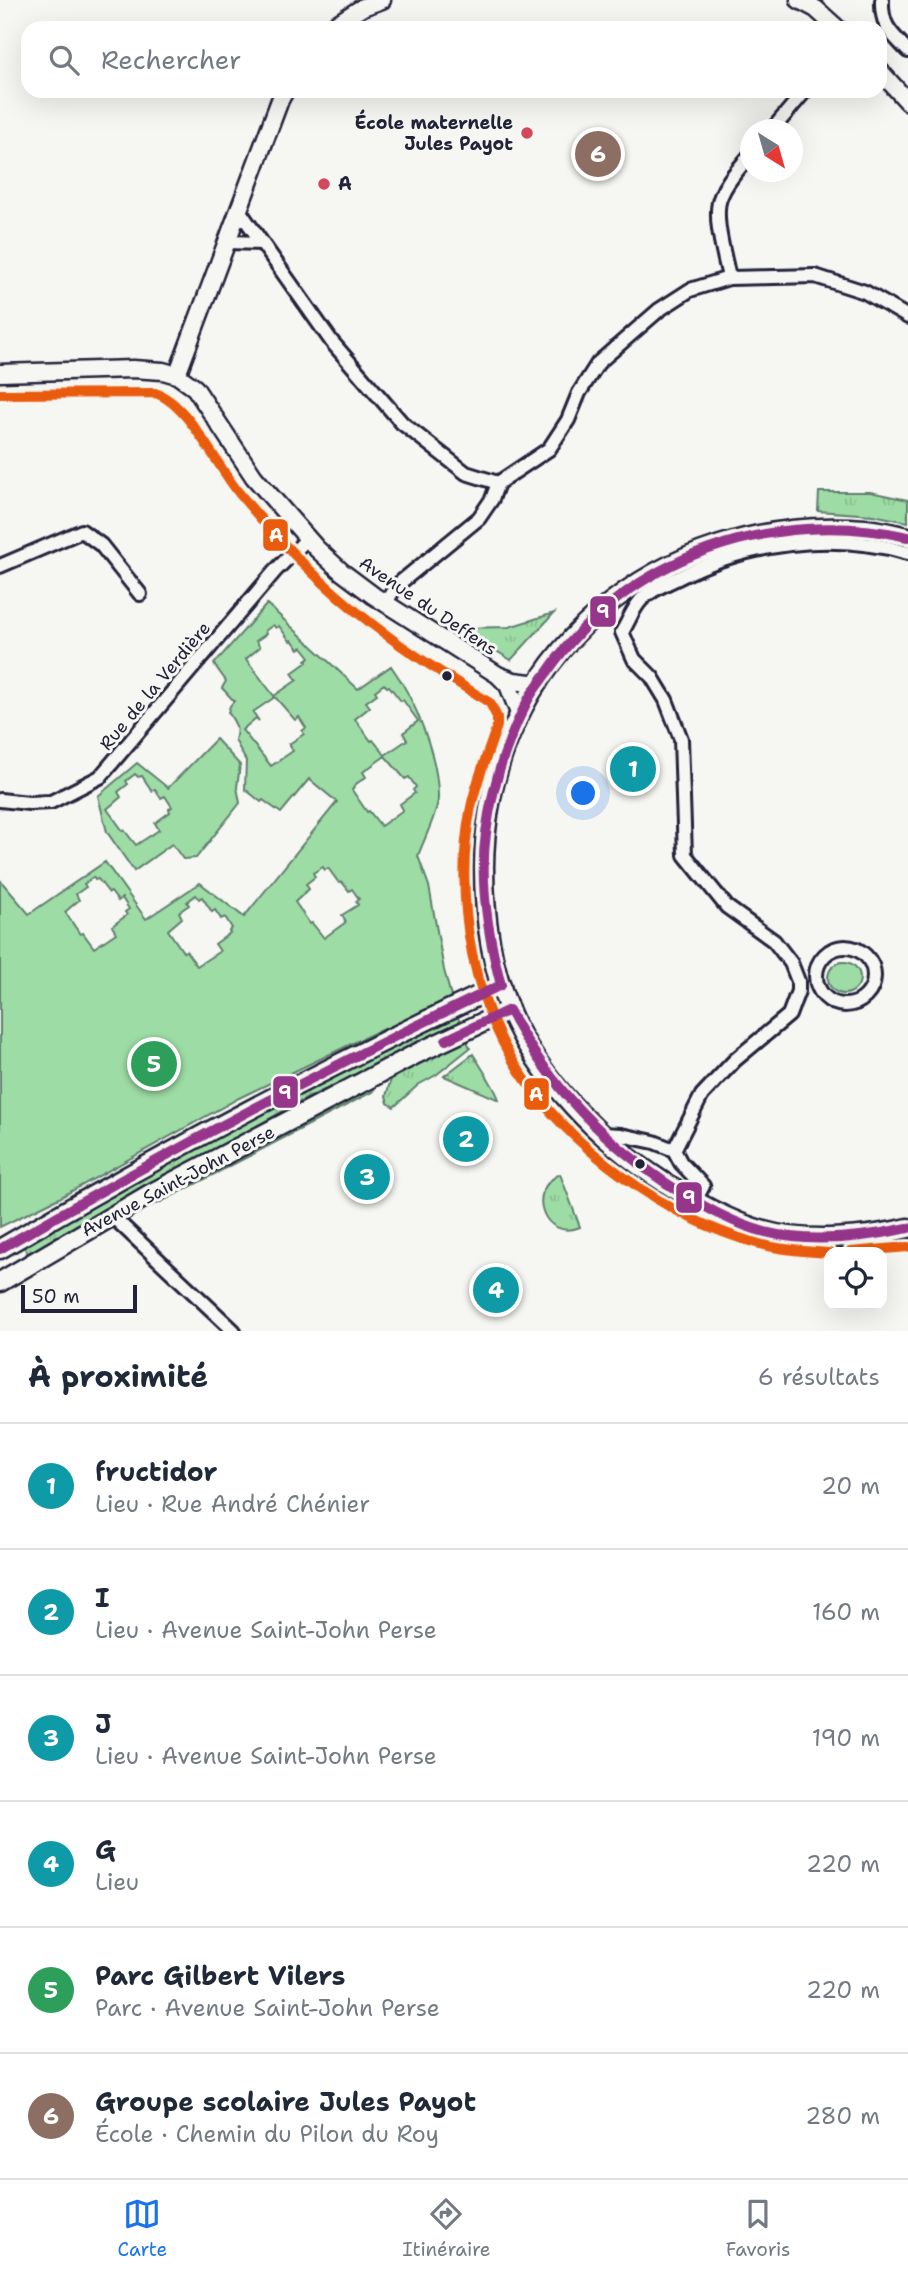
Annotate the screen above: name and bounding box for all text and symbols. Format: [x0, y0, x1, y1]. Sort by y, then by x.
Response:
search box [21, 21, 887, 98]
icon: search [45, 41, 83, 79]
text: Rechercher [101, 42, 241, 77]
place label: École maternelle Jules Payot [355, 109, 513, 156]
north arrow [740, 119, 803, 182]
marker: École maternelle Jules Payot [519, 125, 535, 141]
pin: 6 [575, 128, 621, 180]
place label: A [338, 172, 352, 196]
marker: A [316, 176, 332, 192]
line badge: A [262, 518, 289, 552]
text: A [269, 523, 283, 548]
street label: Avenue du Deffens [354, 551, 502, 661]
line badge: 9 [589, 595, 617, 628]
text: 9 [596, 599, 610, 624]
street label: Rue de la Verdière [94, 617, 216, 755]
unlabelled marker [440, 669, 454, 683]
pin: 1 [610, 743, 656, 795]
your location [566, 776, 600, 810]
pin: 5 [131, 1038, 177, 1090]
line badge: 9 [272, 1075, 299, 1109]
line badge: A [523, 1077, 550, 1111]
text: 9 [278, 1080, 292, 1105]
text: A [529, 1082, 543, 1107]
pin: 2 [443, 1113, 489, 1165]
street label: Avenue Saint-John Perse [77, 1120, 279, 1242]
pin: 3 [344, 1151, 390, 1203]
unlabelled marker [633, 1157, 647, 1171]
line badge: 9 [675, 1181, 703, 1214]
text: 9 [682, 1185, 696, 1210]
map controls [824, 1247, 887, 1310]
button: locate [824, 1247, 887, 1310]
pin: 4 [473, 1264, 519, 1316]
scale bar [21, 1282, 136, 1314]
text: 50 m [32, 1284, 80, 1309]
text: À proximité [28, 1356, 208, 1397]
text: 6 résultats [758, 1362, 880, 1392]
text: fructidor [95, 1454, 217, 1489]
text: 1 [46, 1471, 56, 1501]
text: 20 m [821, 1471, 880, 1501]
text: Lieu · Rue André Chénier [95, 1489, 370, 1519]
text: I [95, 1580, 110, 1615]
text: 2 [43, 1597, 59, 1627]
text: 160 m [812, 1597, 880, 1627]
text: Lieu · Avenue Saint-John Perse [95, 1615, 437, 1645]
text: J [95, 1706, 112, 1741]
text: 3 [43, 1723, 59, 1753]
text: 190 m [812, 1723, 880, 1753]
text: Lieu · Avenue Saint-John Perse [95, 1741, 437, 1771]
text: G [95, 1832, 116, 1867]
text: 4 [43, 1849, 59, 1879]
text: 220 m [806, 1849, 880, 1879]
text: Lieu [95, 1867, 139, 1897]
text: Parc Gilbert Vilers [95, 1958, 345, 1993]
text: 5 [44, 1975, 58, 2005]
text: 220 m [806, 1975, 880, 2005]
text: Parc · Avenue Saint-John Perse [95, 1993, 440, 2023]
text: Groupe scolaire Jules Payot [95, 2084, 476, 2119]
text: 6 [43, 2101, 59, 2131]
text: 280 m [805, 2101, 880, 2131]
text: École · Chemin du Pilon du Roy [95, 2119, 439, 2149]
tab: Carte [118, 2195, 167, 2262]
tab: Itinéraire [402, 2195, 491, 2262]
tab: Favoris [726, 2195, 790, 2262]

